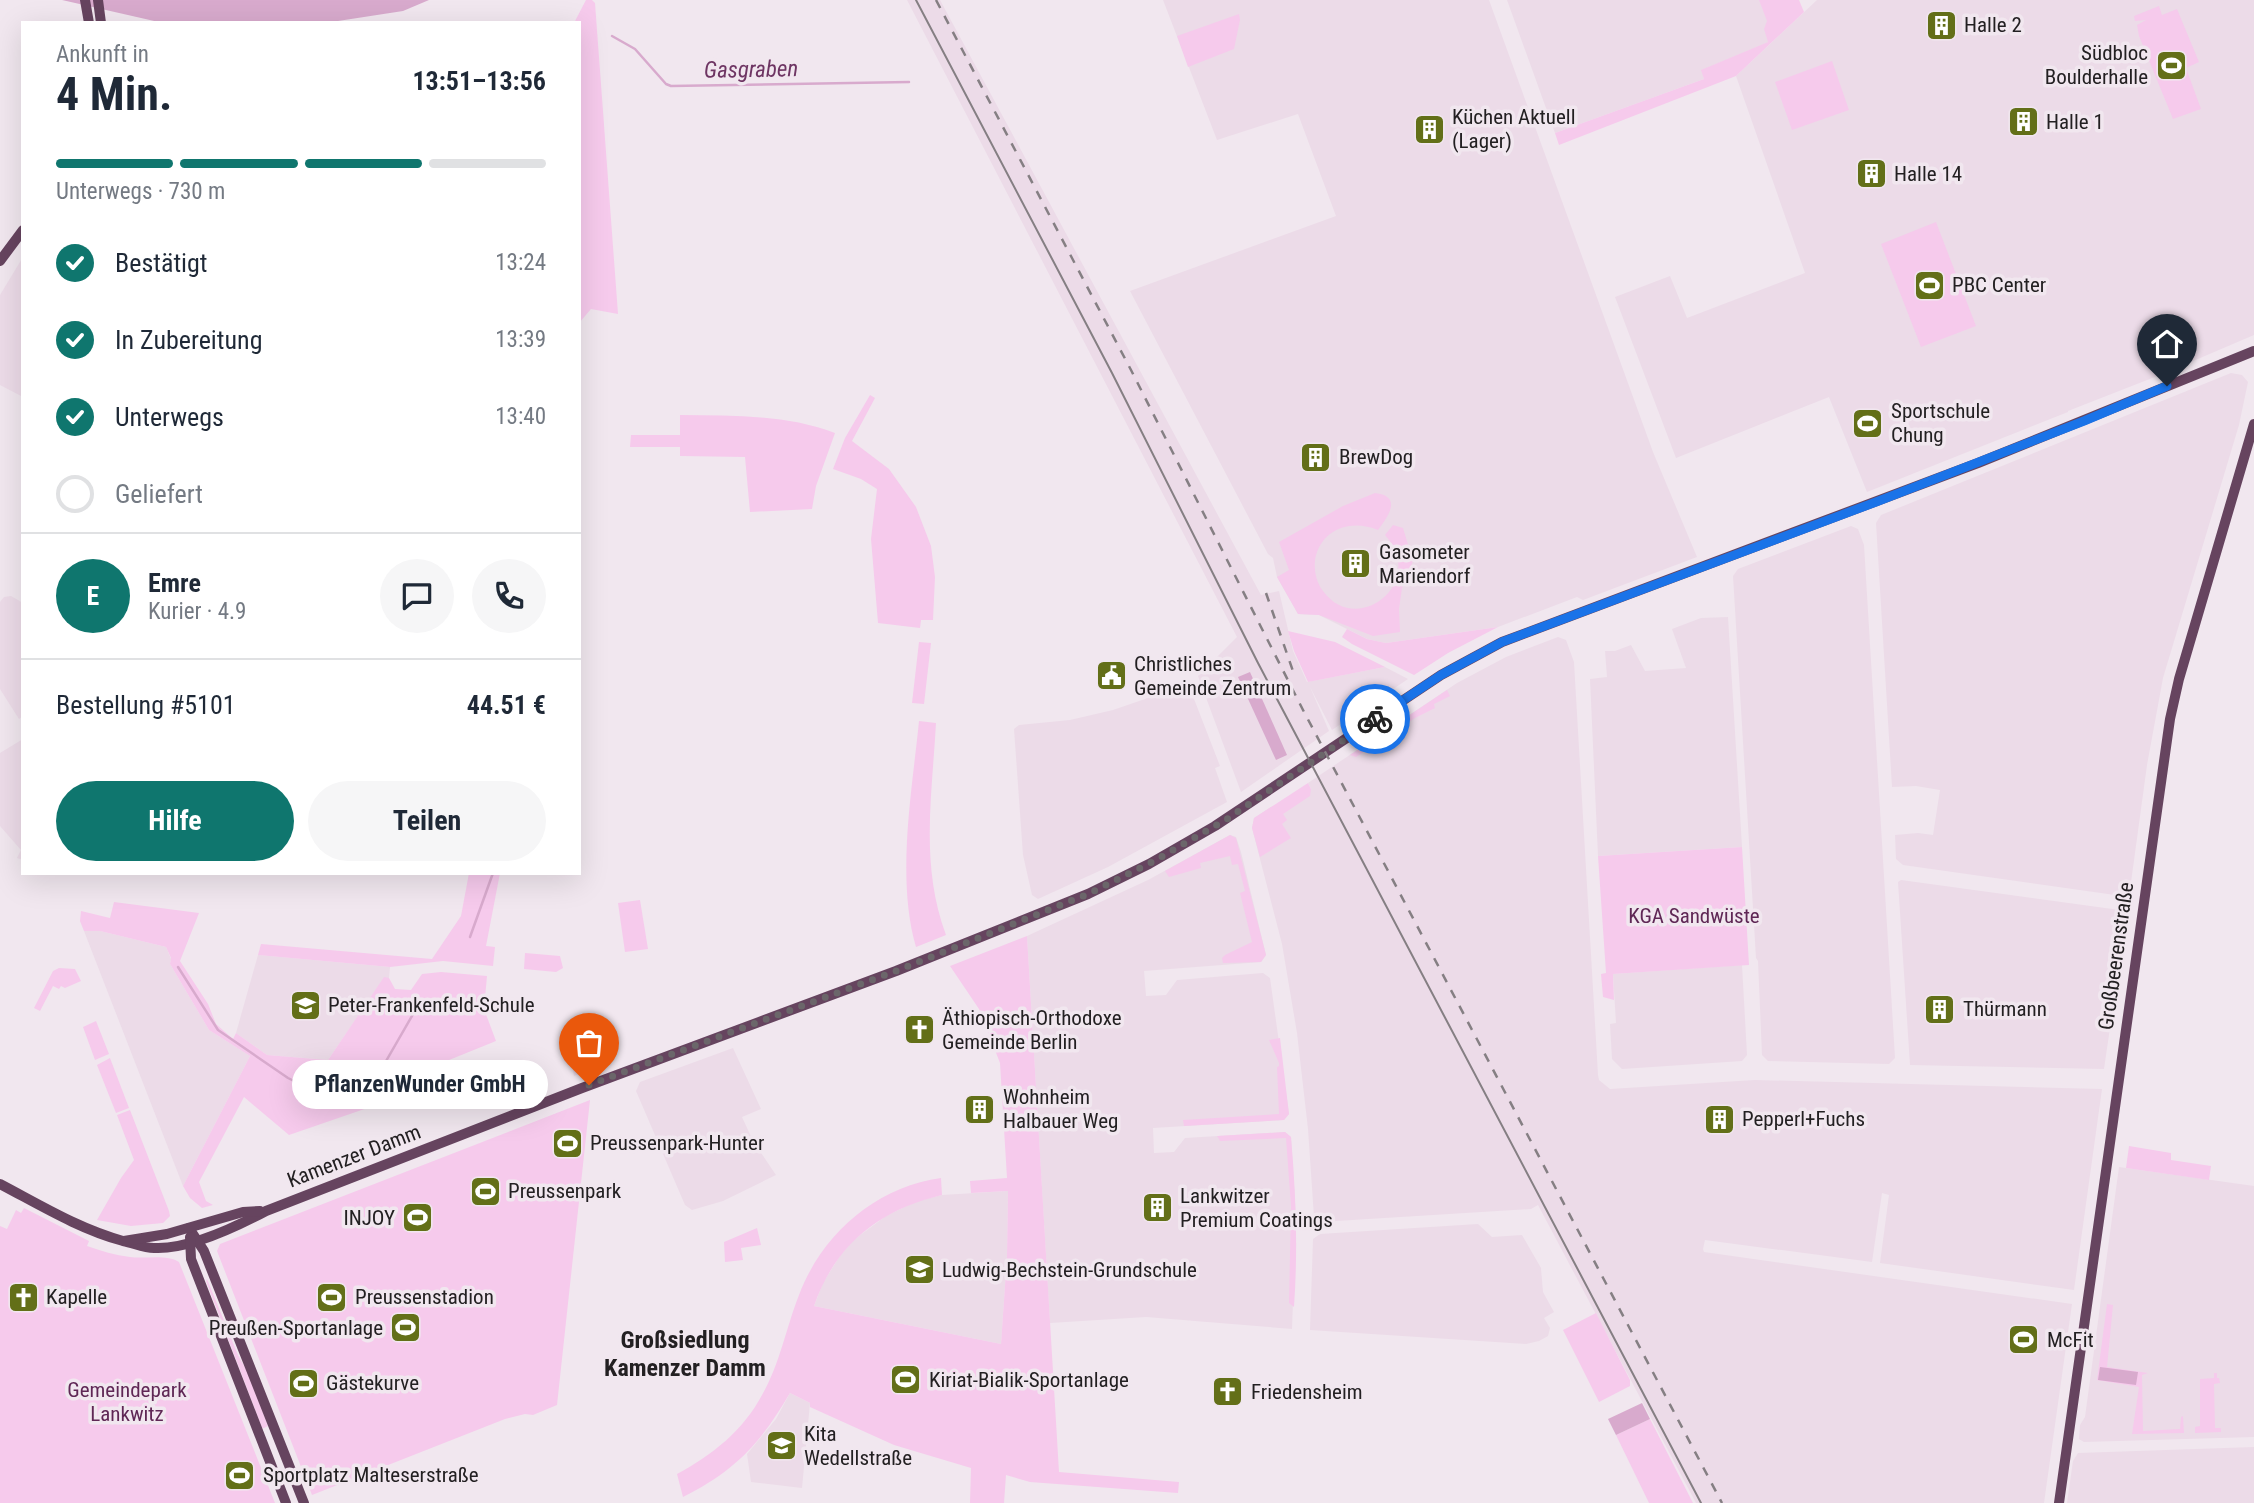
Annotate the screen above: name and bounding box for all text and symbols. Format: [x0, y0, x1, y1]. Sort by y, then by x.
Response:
building icon: Halle 2 [1924, 8, 1958, 42]
place label: Halle 2 [1964, 13, 2022, 37]
text: Ankunft in [56, 41, 149, 68]
place label: Südbloc Boulderhalle [2045, 41, 2148, 89]
sports icon: Südbloc Boulderhalle [2154, 48, 2188, 82]
water label: Gasgraben [704, 55, 798, 84]
text: 13:51–13:56 [412, 66, 546, 96]
text: 4 Min. [56, 67, 172, 121]
place label: Küchen Aktuell (Lager) [1452, 105, 1575, 153]
building icon: Halle 1 [2006, 105, 2040, 139]
place label: Halle 1 [2046, 110, 2104, 134]
building icon: Küchen Aktuell (Lager) [1412, 112, 1446, 146]
building icon: Halle 14 [1854, 157, 1888, 191]
place label: Halle 14 [1894, 162, 1962, 186]
text: Unterwegs · 730 m [56, 178, 225, 205]
icon: check [56, 244, 94, 282]
text: Bestätigt [115, 248, 208, 278]
text: 13:24 [495, 249, 546, 276]
sports icon: PBC Center [1912, 268, 1946, 302]
place label: PBC Center [1952, 273, 2046, 297]
pin [2137, 314, 2197, 386]
icon: check [56, 321, 94, 359]
text: In Zubereitung [115, 325, 263, 355]
icon: home [2148, 325, 2186, 363]
text: 13:39 [495, 326, 546, 353]
icon: check [56, 398, 94, 436]
place label: Sportschule Chung [1891, 399, 1990, 447]
text: Unterwegs [115, 402, 224, 432]
text: 13:40 [495, 403, 546, 430]
sports icon: Sportschule Chung [1851, 406, 1885, 440]
building icon: BrewDog [1299, 440, 1333, 474]
place label: BrewDog [1339, 445, 1413, 469]
text: Geliefert [115, 479, 203, 509]
place label: Gasometer Mariendorf [1379, 540, 1471, 588]
building icon: Gasometer Mariendorf [1339, 547, 1373, 581]
button: chat [380, 559, 454, 633]
button: phone [472, 559, 546, 633]
text: Emre [148, 568, 201, 598]
text: E [87, 581, 99, 611]
text: Kurier · 4.9 [148, 598, 246, 625]
place label: Christliches Gemeinde Zentrum [1134, 652, 1291, 700]
public building icon: Christliches Gemeinde Zentrum [1094, 659, 1128, 693]
courier [1340, 684, 1410, 754]
text: Bestellung #5101 [56, 690, 236, 720]
text: 44.51 € [467, 690, 546, 720]
icon: bike [1356, 700, 1394, 738]
button: Hilfe [56, 781, 294, 861]
button: Teilen [308, 781, 546, 861]
street label: Großbeerenstraße [2094, 880, 2138, 1031]
park label: KGA Sandwüste [1628, 904, 1760, 928]
school or university icon: Peter-Frankenfeld-Schule [288, 988, 322, 1022]
building icon: Thürmann [1923, 992, 1957, 1026]
place label: Peter-Frankenfeld-Schule [328, 993, 535, 1017]
place label: Thürmann [1963, 997, 2047, 1021]
place label: Äthiopisch-Orthodoxe Gemeinde Berlin [942, 1006, 1122, 1054]
pin [559, 1013, 619, 1085]
church icon: Äthiopisch-Orthodoxe Gemeinde Berlin [902, 1013, 936, 1047]
icon: bag [570, 1024, 608, 1062]
callout: PflanzenWunder GmbH [292, 1060, 547, 1110]
text: PflanzenWunder GmbH [314, 1071, 526, 1098]
place label: Wohnheim Halbauer Weg [1003, 1085, 1118, 1133]
building icon: Wohnheim Halbauer Weg [963, 1092, 997, 1126]
building icon: Pepperl+Fuchs [1702, 1102, 1736, 1136]
place label: Pepperl+Fuchs [1742, 1107, 1865, 1131]
street label: Kamenzer Damm [284, 1120, 424, 1192]
sports icon: Preussenpark-Hunter [550, 1126, 584, 1160]
place label: Preussenpark-Hunter [590, 1131, 764, 1155]
sports icon: Preussenpark [468, 1174, 502, 1208]
place label: Preussenpark [508, 1179, 622, 1203]
place label: Lankwitzer Premium Coatings [1180, 1184, 1333, 1232]
building icon: Lankwitzer Premium Coatings [1140, 1191, 1174, 1225]
sports icon: INJOY [401, 1201, 435, 1235]
place label: INJOY [343, 1206, 395, 1230]
school or university icon: Ludwig-Bechstein-Grundschule [902, 1253, 936, 1287]
place label: Ludwig-Bechstein-Grundschule [942, 1258, 1197, 1282]
church icon: Kapelle [6, 1280, 40, 1314]
sports icon: Preussenstadion [315, 1280, 349, 1314]
place label: Kapelle [46, 1285, 107, 1309]
place label: Preussenstadion [355, 1285, 494, 1309]
sports icon: Preußen-Sportanlage [389, 1311, 423, 1345]
place label: Preußen-Sportanlage [209, 1316, 383, 1340]
sports icon: McFit [2007, 1323, 2041, 1357]
district label: Großsiedlung Kamenzer Damm [604, 1326, 766, 1382]
place label: McFit [2047, 1328, 2094, 1352]
sports icon: Kiriat-Bialik-Sportanlage [889, 1363, 923, 1397]
sports icon: Gästekurve [286, 1366, 320, 1400]
place label: Kiriat-Bialik-Sportanlage [929, 1368, 1129, 1392]
place label: Gästekurve [326, 1371, 419, 1395]
church icon: Friedensheim [1211, 1375, 1245, 1409]
park label: Gemeindepark Lankwitz [67, 1378, 187, 1426]
place label: Friedensheim [1251, 1380, 1363, 1404]
place label: Kita Wedellstraße [804, 1422, 912, 1470]
school or university icon: Kita Wedellstraße [764, 1429, 798, 1463]
sports icon: Sportplatz Malteserstraße [223, 1458, 257, 1492]
place label: Sportplatz Malteserstraße [263, 1463, 479, 1487]

